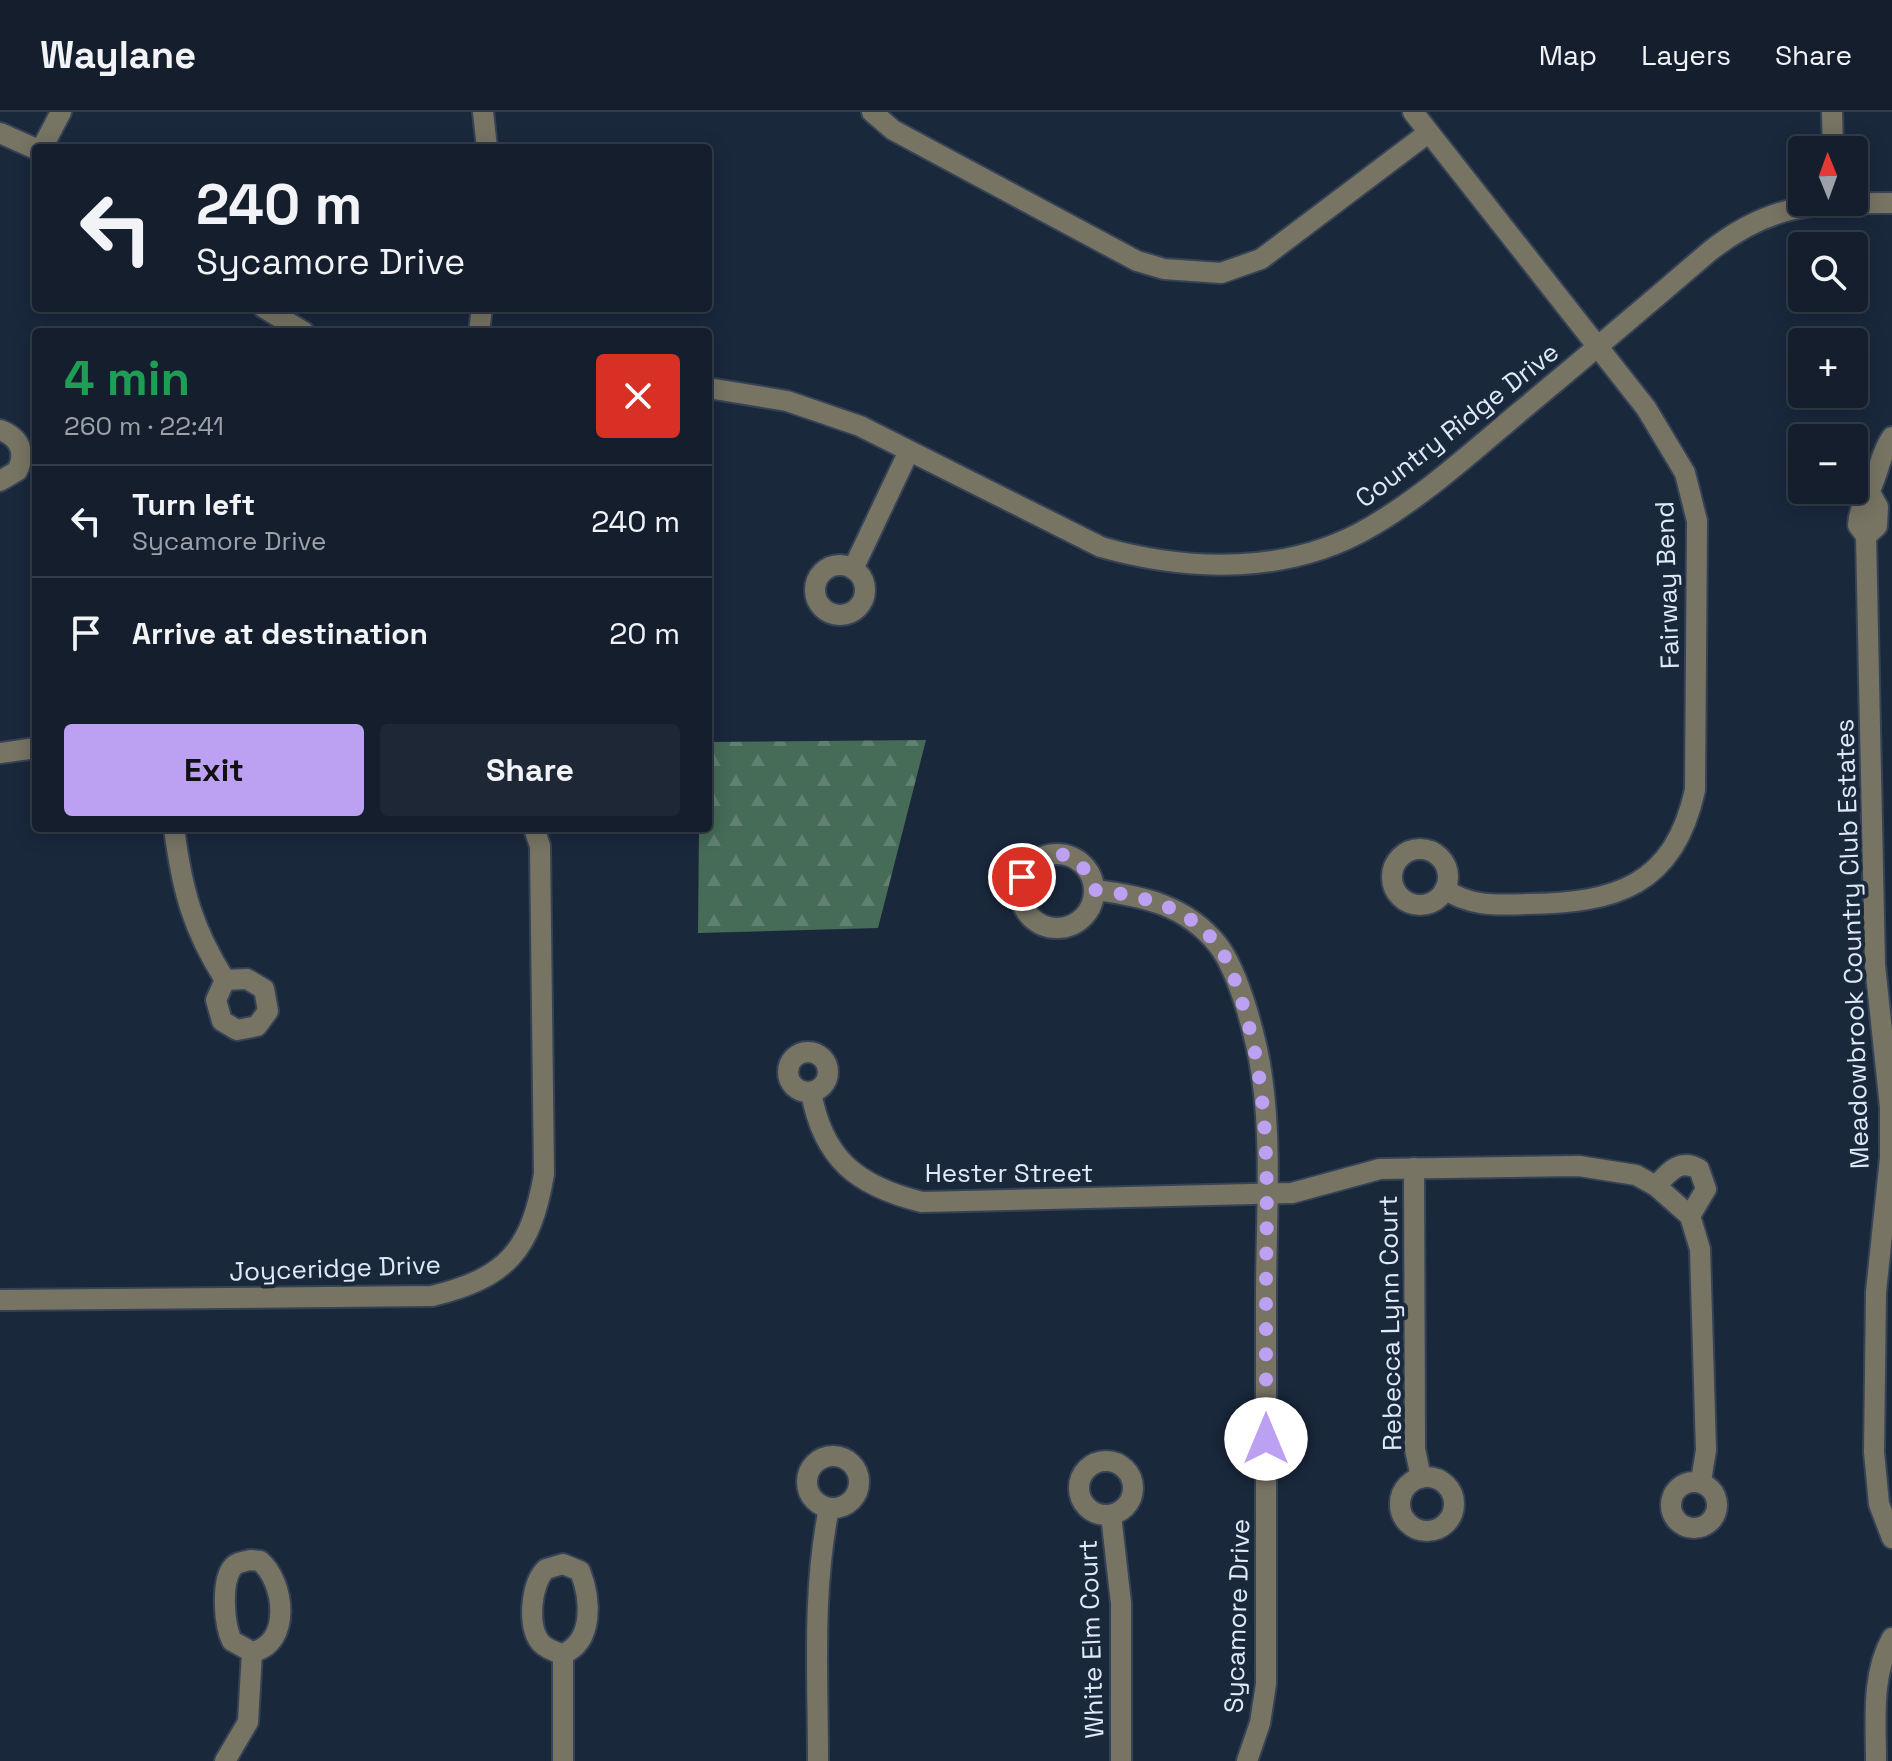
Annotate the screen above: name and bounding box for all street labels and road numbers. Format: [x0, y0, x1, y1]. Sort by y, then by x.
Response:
street label: Country Ridge Drive [1348, 335, 1566, 515]
street label: Fairway Bend [1647, 500, 1687, 670]
street label: Meadowbrook Country Club Estates [1827, 718, 1877, 1170]
street label: Hester Street [925, 1156, 1093, 1190]
street label: Rebecca Lynn Court [1371, 1195, 1409, 1451]
street label: Joyceridge Drive [229, 1247, 441, 1289]
street label: Sycamore Drive [1217, 1518, 1257, 1714]
street label: White Elm Court [1071, 1539, 1111, 1739]

